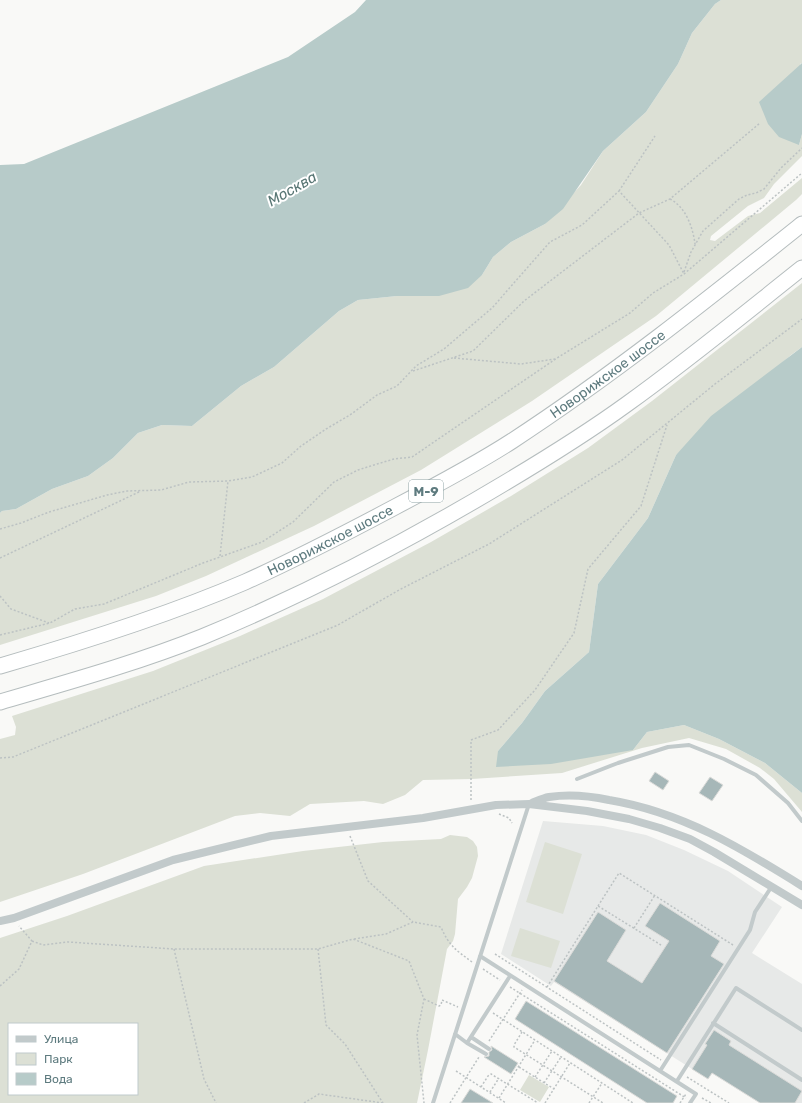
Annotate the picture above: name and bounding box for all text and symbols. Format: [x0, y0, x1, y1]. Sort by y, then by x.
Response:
water label: Москва [264, 168, 320, 210]
street label: Новорижское шоссе [547, 326, 669, 422]
road number: М-9 [409, 480, 443, 502]
street label: Новорижское шоссе [265, 501, 396, 579]
legend [8, 1023, 138, 1095]
text: Улица [44, 1032, 78, 1046]
text: Парк [44, 1052, 73, 1066]
text: Вода [44, 1072, 73, 1086]

